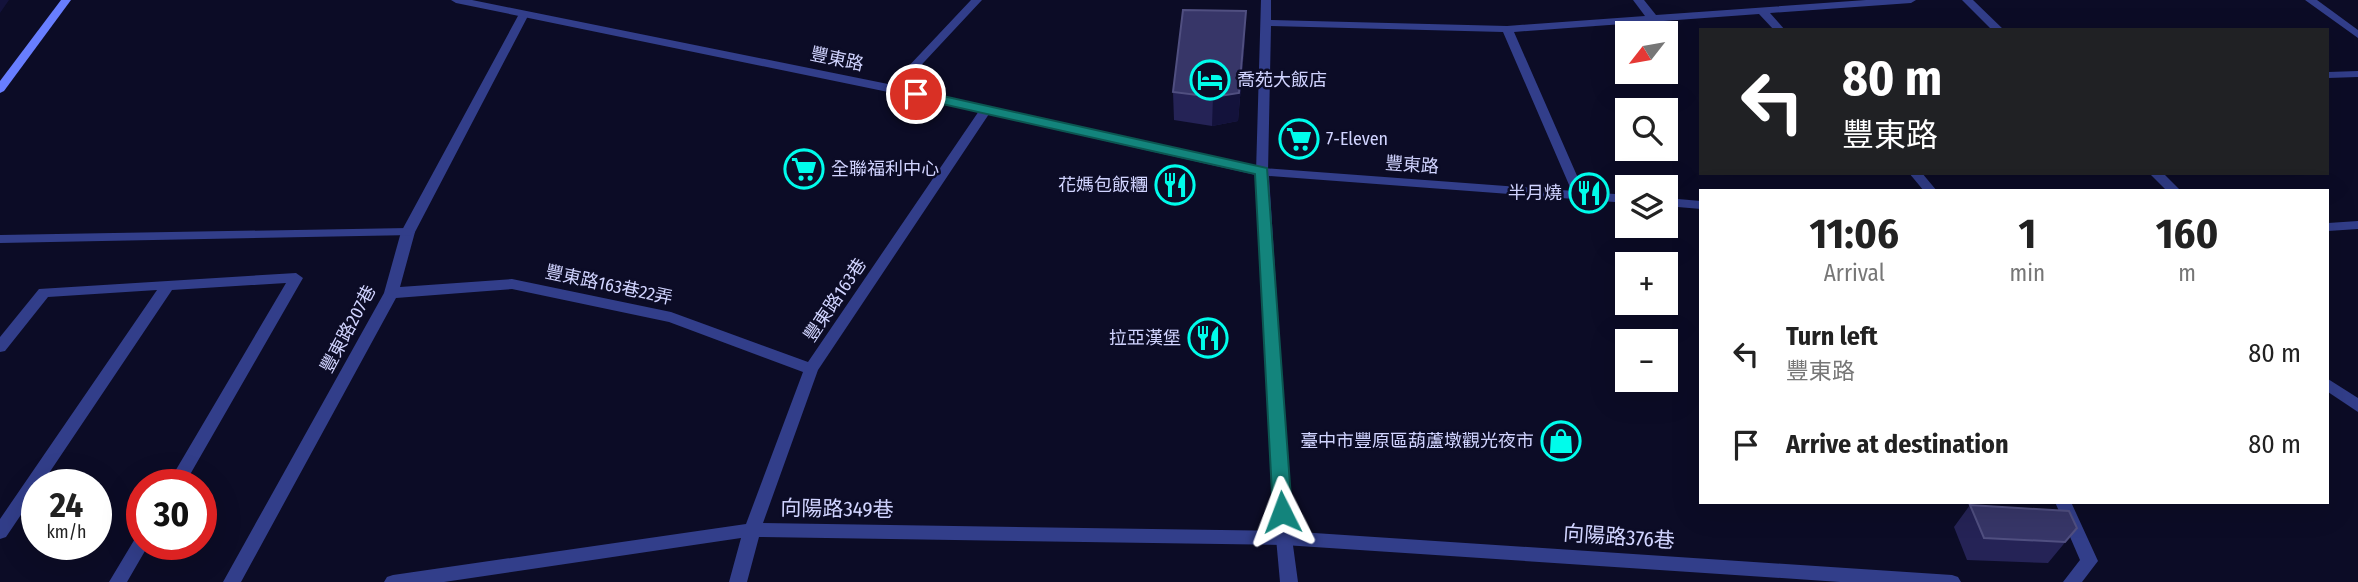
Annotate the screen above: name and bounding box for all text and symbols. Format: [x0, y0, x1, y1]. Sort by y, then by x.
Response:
north arrow [1615, 21, 1678, 84]
map controls [1615, 21, 1678, 392]
street label: 豐東路 [808, 43, 866, 75]
text: 80 m [1842, 49, 1942, 108]
icon: left [1727, 56, 1818, 147]
hotel icon: 喬苑大飯店 [1189, 59, 1231, 101]
pin [886, 64, 946, 124]
place label: 喬苑大飯店 [1237, 69, 1327, 91]
icon: arrive [897, 75, 935, 113]
button: search [1615, 98, 1678, 161]
text: 豐東路 [1842, 116, 1938, 154]
supermarket icon: 7-Eleven [1278, 118, 1320, 160]
place label: 7-Eleven [1326, 128, 1388, 150]
supermarket icon: 全聯福利中心 [783, 148, 825, 190]
street label: 豐東路 [1384, 152, 1440, 178]
place label: 全聯福利中心 [831, 158, 939, 180]
restaurant icon: 花媽包飯糰 [1154, 164, 1196, 206]
restaurant icon: 半月燒 [1568, 172, 1610, 214]
place label: 花媽包飯糰 [1058, 174, 1148, 196]
button: layers [1615, 175, 1678, 238]
place label: 半月燒 [1508, 182, 1562, 204]
text: 11:06 [1810, 209, 1899, 259]
text: 1 [2018, 209, 2036, 259]
text: 160 [2156, 209, 2218, 259]
button: + [1615, 252, 1678, 315]
street label: 豐東路163巷 [799, 254, 871, 346]
text: Arrival [1824, 259, 1885, 287]
text: min [2009, 259, 2045, 287]
text: m [2178, 259, 2196, 287]
street label: 豐東路163巷22弄 [543, 261, 675, 309]
street label: 豐東路207巷 [316, 281, 380, 377]
restaurant icon: 拉亞漢堡 [1187, 317, 1229, 359]
text: Turn left [1786, 321, 1878, 352]
place label: 拉亞漢堡 [1109, 327, 1181, 349]
button: − [1615, 329, 1678, 392]
icon: left [1727, 335, 1765, 373]
text: 80 m [2248, 338, 2301, 369]
text: 豐東路 [1786, 357, 1855, 385]
shop icon: 臺中市豐原區葫蘆墩觀光夜市 [1540, 420, 1582, 462]
icon: arrive [1727, 426, 1765, 464]
text: Arrive at destination [1786, 429, 2009, 460]
text: 80 m [2248, 429, 2301, 460]
place label: 臺中市豐原區葫蘆墩觀光夜市 [1300, 430, 1534, 452]
speed limit sign: 30 [126, 469, 217, 560]
position arrow [1245, 475, 1319, 549]
text: 24 [50, 484, 83, 526]
street label: 向陽路349巷 [780, 495, 894, 523]
street label: 向陽路376巷 [1562, 520, 1676, 554]
text: km/h [46, 521, 87, 543]

